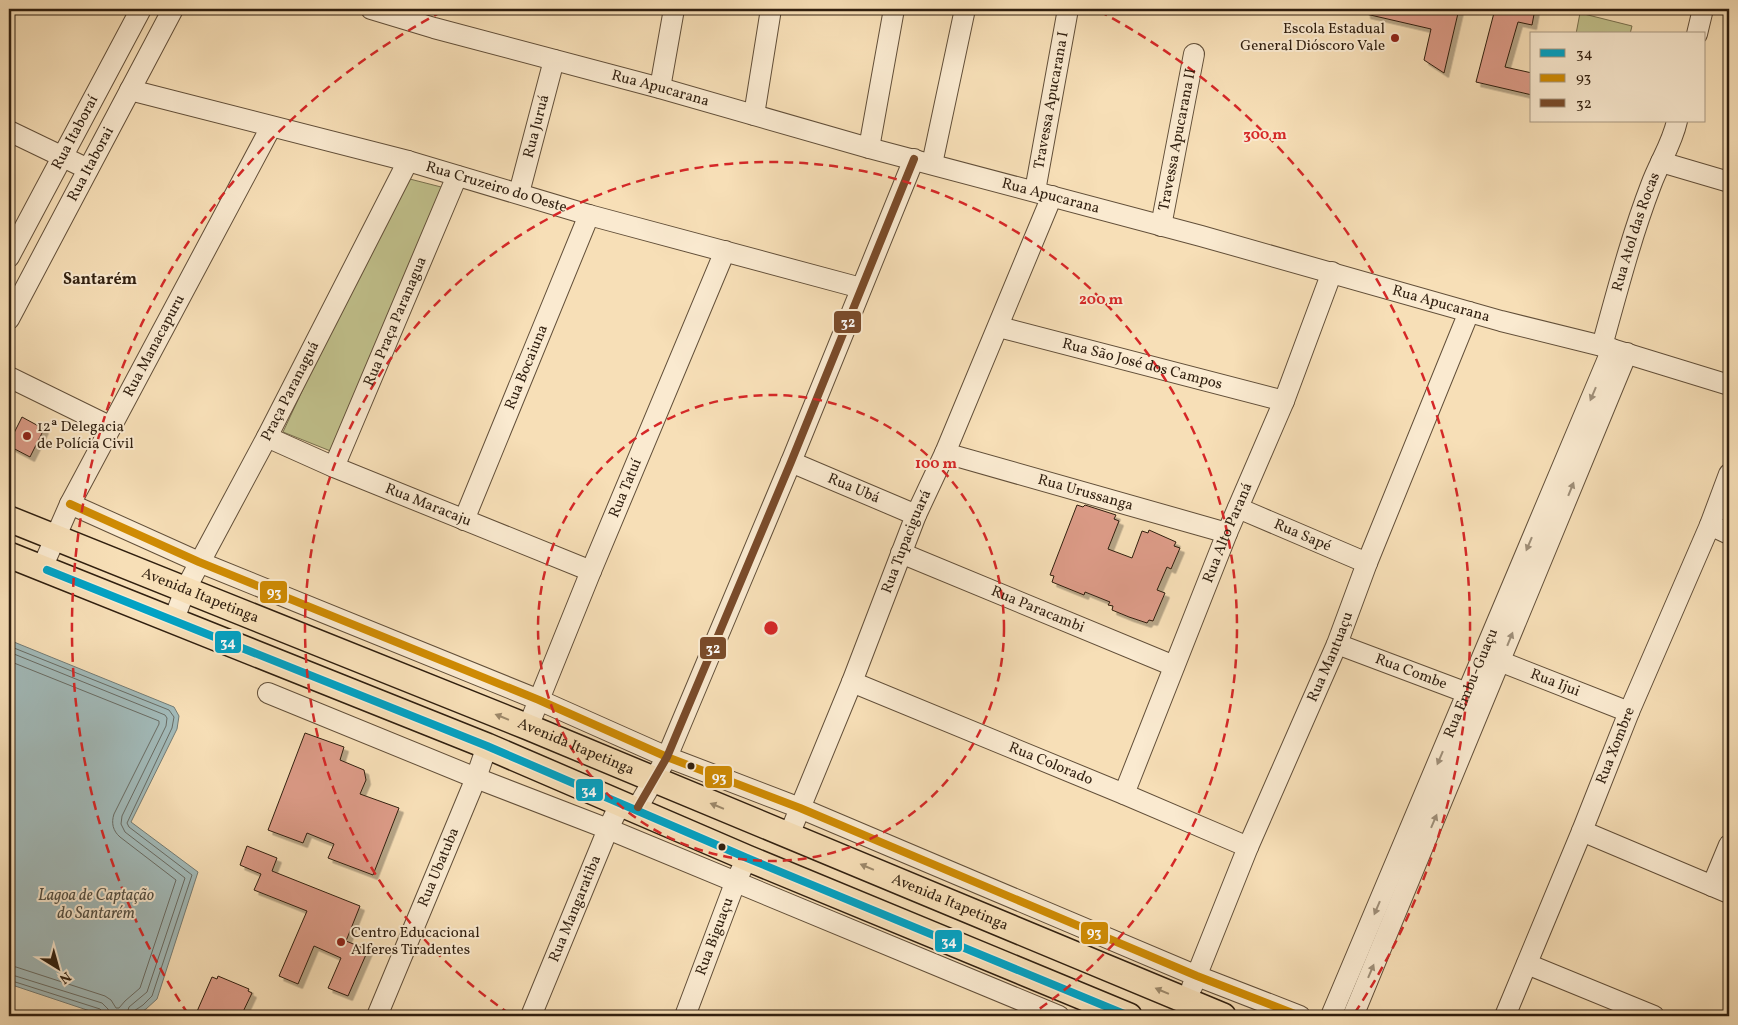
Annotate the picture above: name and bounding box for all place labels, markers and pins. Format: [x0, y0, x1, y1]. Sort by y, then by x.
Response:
place label: Escola Estadual General Dióscoro Vale [1240, 19, 1385, 57]
marker: Escola Estadual General Dióscoro Vale [1389, 32, 1401, 44]
place label: 12ª Delegacia de Polícia Civil [37, 417, 134, 455]
marker: 12ª Delegacia de Polícia Civil [21, 430, 33, 442]
centre of rings [762, 619, 780, 637]
unlabelled marker [686, 761, 696, 771]
unlabelled marker [717, 842, 727, 852]
place label: Centro Educacional Alferes Tiradentes [351, 923, 480, 961]
marker: Centro Educacional Alferes Tiradentes [335, 936, 347, 948]

